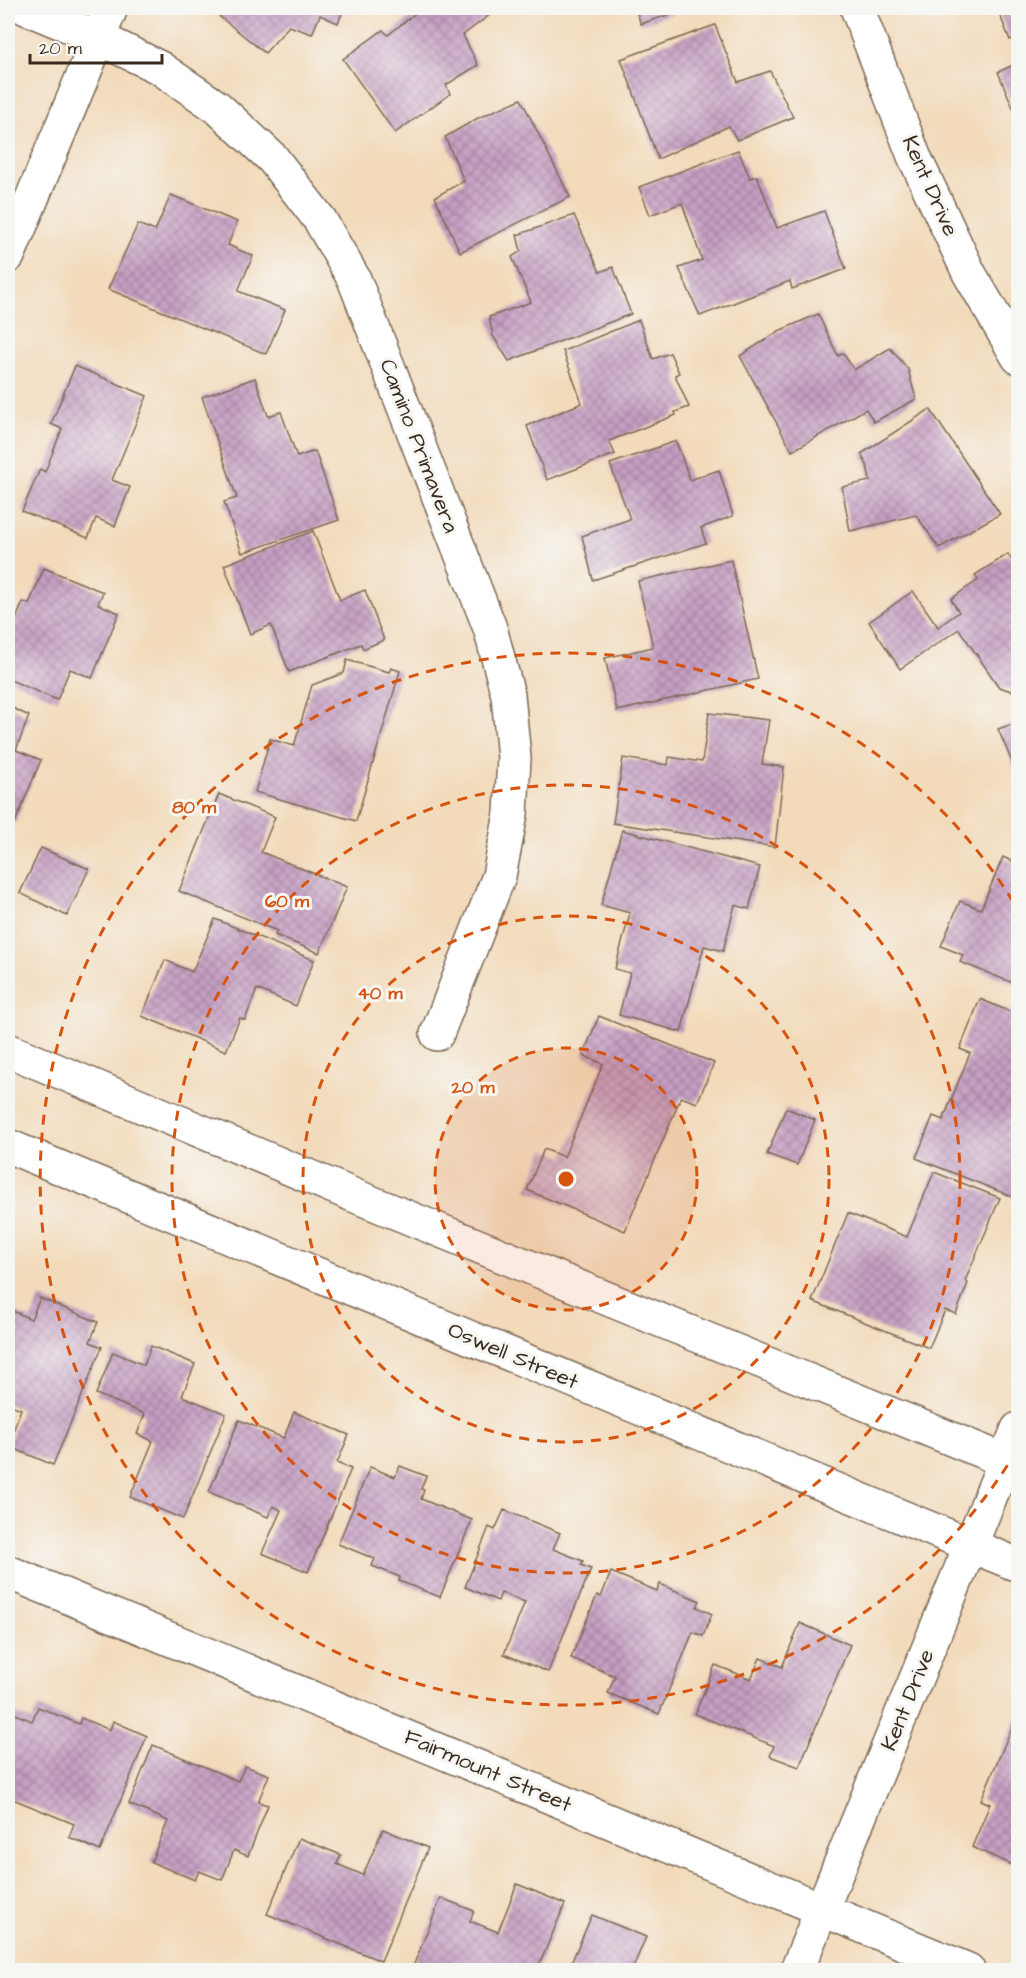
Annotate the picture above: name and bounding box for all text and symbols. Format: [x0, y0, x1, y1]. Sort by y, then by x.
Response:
scale bar [30, 27, 162, 65]
text: 20 m [39, 36, 82, 61]
street label: Kent Drive [894, 131, 966, 241]
street label: Camino Primavera [372, 355, 466, 537]
text: 80 m [172, 795, 217, 820]
text: 60 m [265, 889, 310, 914]
text: 40 m [358, 981, 403, 1006]
text: 20 m [451, 1075, 495, 1100]
centre of rings [556, 1169, 576, 1189]
street label: Oswell Street [443, 1315, 583, 1397]
street label: Kent Drive [874, 1645, 942, 1755]
street label: Fairmount Street [399, 1722, 577, 1820]

